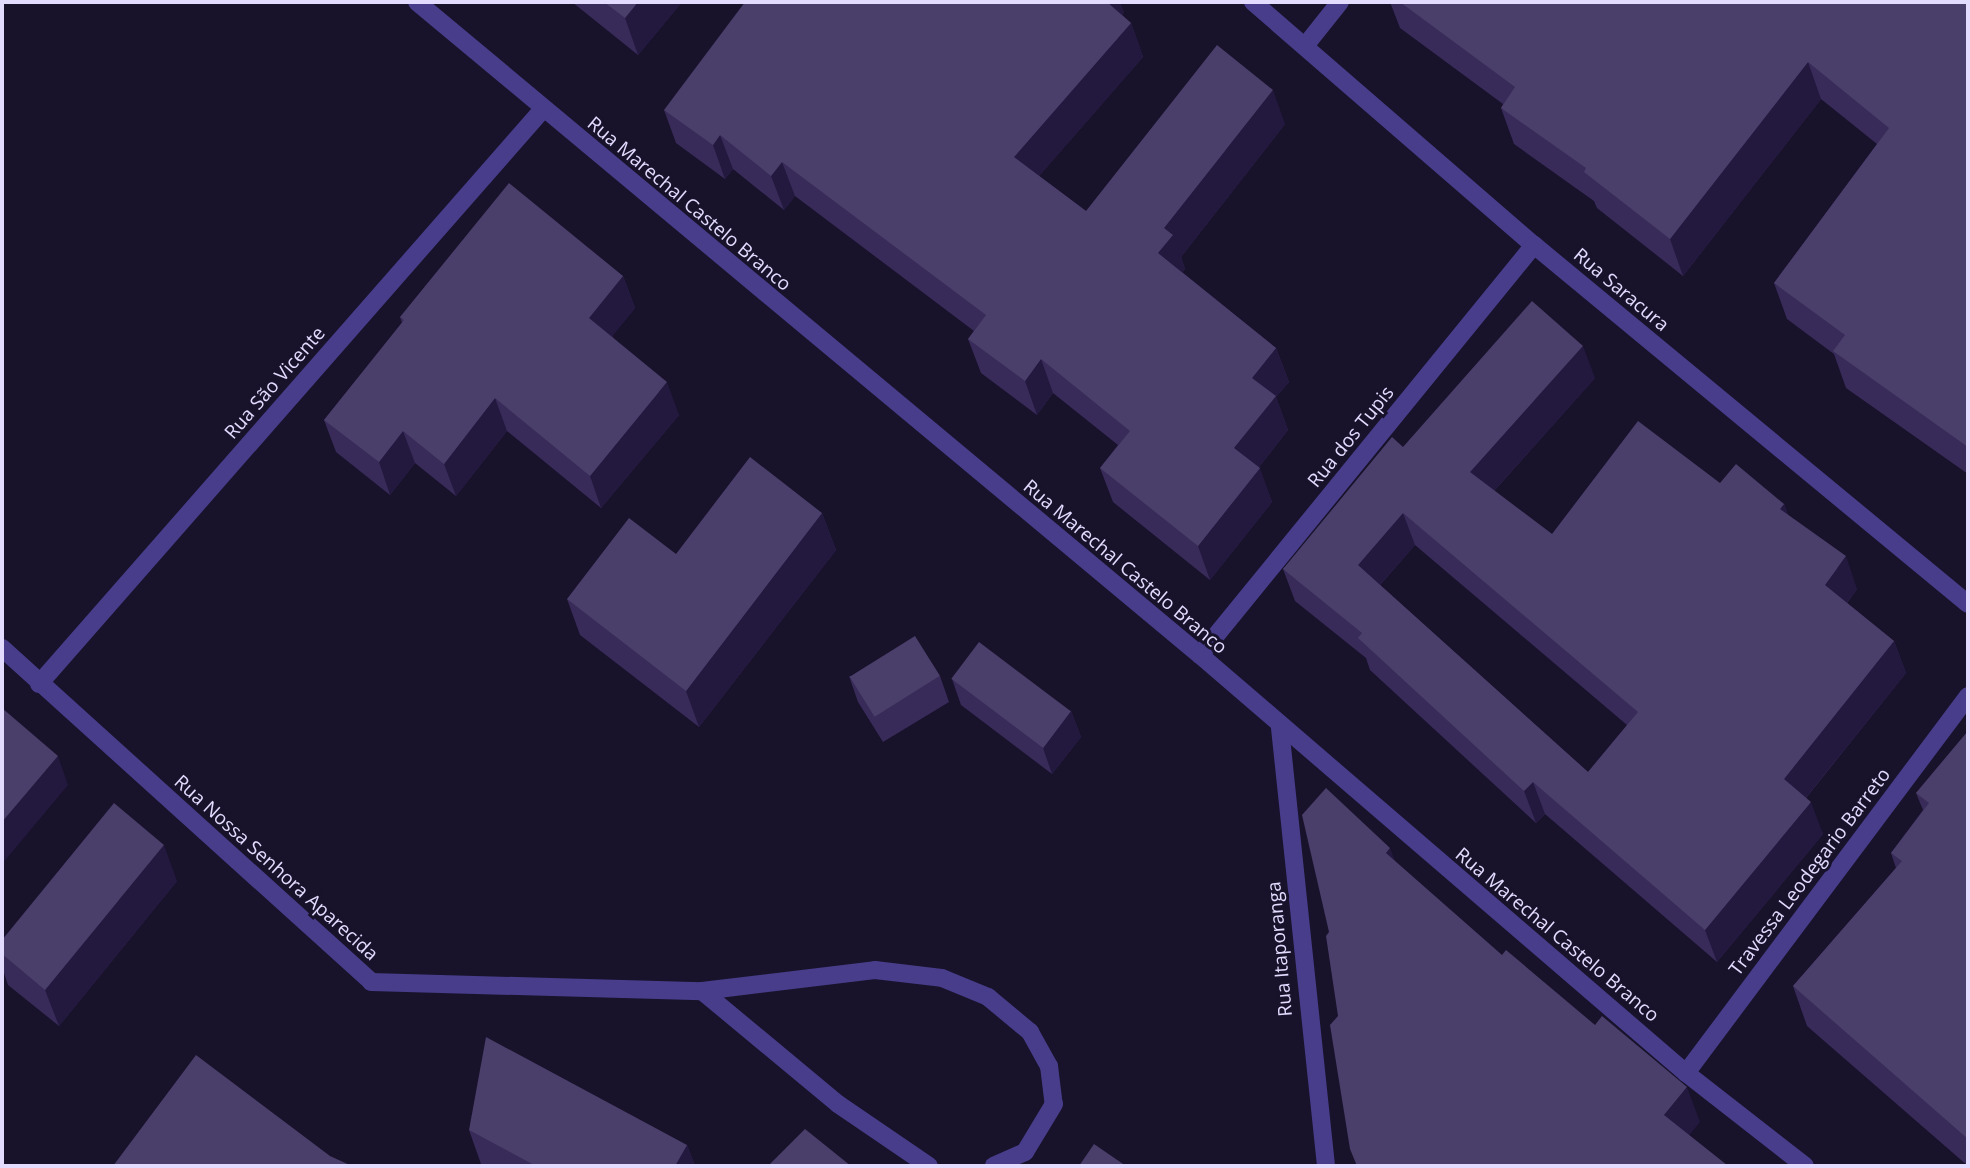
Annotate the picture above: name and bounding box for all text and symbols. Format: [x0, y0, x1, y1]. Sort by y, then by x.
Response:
street label: Rua Marechal Castelo Branco [582, 112, 796, 296]
street label: Rua Saracura [1569, 244, 1673, 336]
street label: Rua São Vicente [220, 322, 330, 444]
street label: Rua dos Tupis [1303, 382, 1399, 492]
street label: Rua Marechal Castelo Branco [1018, 475, 1232, 659]
street label: Travessa Leodegario Barreto [1724, 764, 1896, 980]
street label: Rua Nossa Senhora Aparecida [170, 771, 382, 965]
street label: Rua Marechal Castelo Branco [1450, 843, 1664, 1027]
street label: Rua Itaporanga [1263, 881, 1297, 1017]

